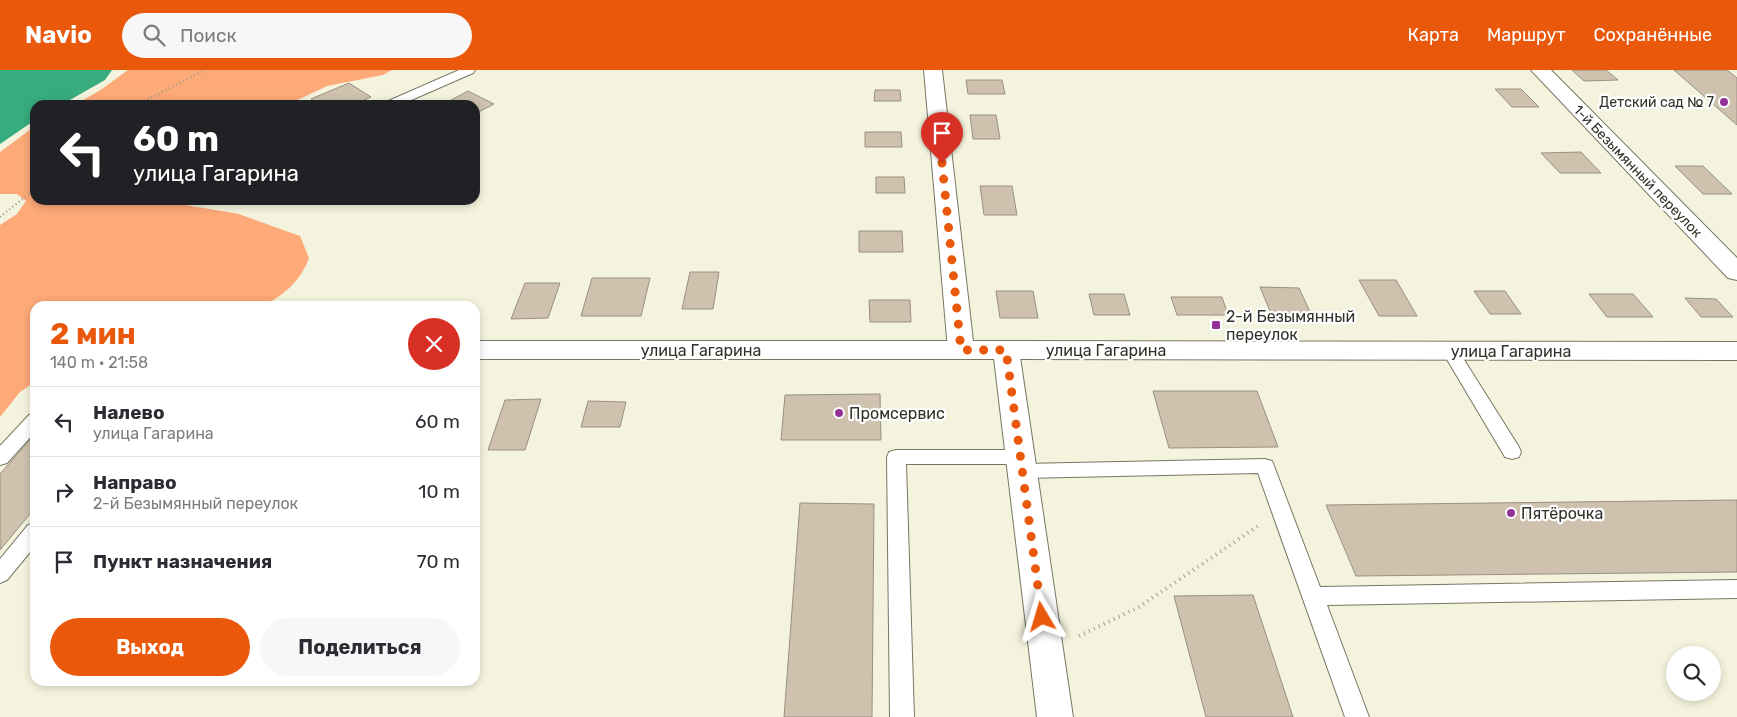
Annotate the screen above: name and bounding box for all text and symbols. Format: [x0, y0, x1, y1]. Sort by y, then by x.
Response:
search box [122, 13, 472, 58]
text: Navio [25, 21, 92, 49]
icon: search [140, 21, 168, 49]
text: Поиск [180, 24, 237, 47]
text: Карта [1408, 24, 1459, 46]
text: Маршрут [1487, 24, 1566, 46]
text: Сохранённые [1594, 24, 1712, 46]
place label: Детский сад № 7 [1599, 94, 1714, 111]
marker: Детский сад № 7 [1718, 96, 1730, 108]
street label: 1-й Безымянный переулок [1570, 102, 1706, 241]
pin [921, 112, 963, 163]
text: 60 m [133, 118, 219, 160]
icon: arrive [928, 119, 956, 147]
icon: left [50, 120, 115, 185]
text: улица Гагарина [133, 160, 299, 187]
place label: 2-й Безымянный переулок [1226, 307, 1355, 344]
text: 2 мин [50, 316, 136, 352]
button: close [408, 318, 460, 370]
marker: 2-й Безымянный переулок [1210, 319, 1222, 331]
street label: улица Гагарина [641, 341, 761, 360]
street label: улица Гагарина [1046, 341, 1166, 360]
street label: улица Гагарина [1451, 342, 1571, 361]
text: 140 m · 21:58 [50, 353, 148, 372]
text: Налево [93, 401, 165, 424]
place label: Промсервис [849, 404, 945, 423]
marker: Промсервис [833, 407, 845, 419]
icon: left [50, 408, 78, 436]
text: 60 m [415, 410, 460, 433]
text: улица Гагарина [93, 424, 214, 443]
text: Направо [93, 471, 177, 494]
icon: right [50, 478, 78, 506]
text: 10 m [418, 480, 460, 503]
text: 2-й Безымянный переулок [93, 494, 298, 513]
place label: Пятёрочка [1521, 504, 1603, 523]
marker: Пятёрочка [1505, 507, 1517, 519]
icon: arrive [50, 548, 78, 576]
text: Пункт назначения [93, 550, 272, 573]
text: 70 m [417, 550, 460, 573]
position arrow [1015, 590, 1067, 642]
button: Выход [50, 618, 250, 676]
button: Поделиться [260, 618, 460, 676]
map controls [1666, 646, 1721, 701]
button: search [1666, 646, 1721, 701]

